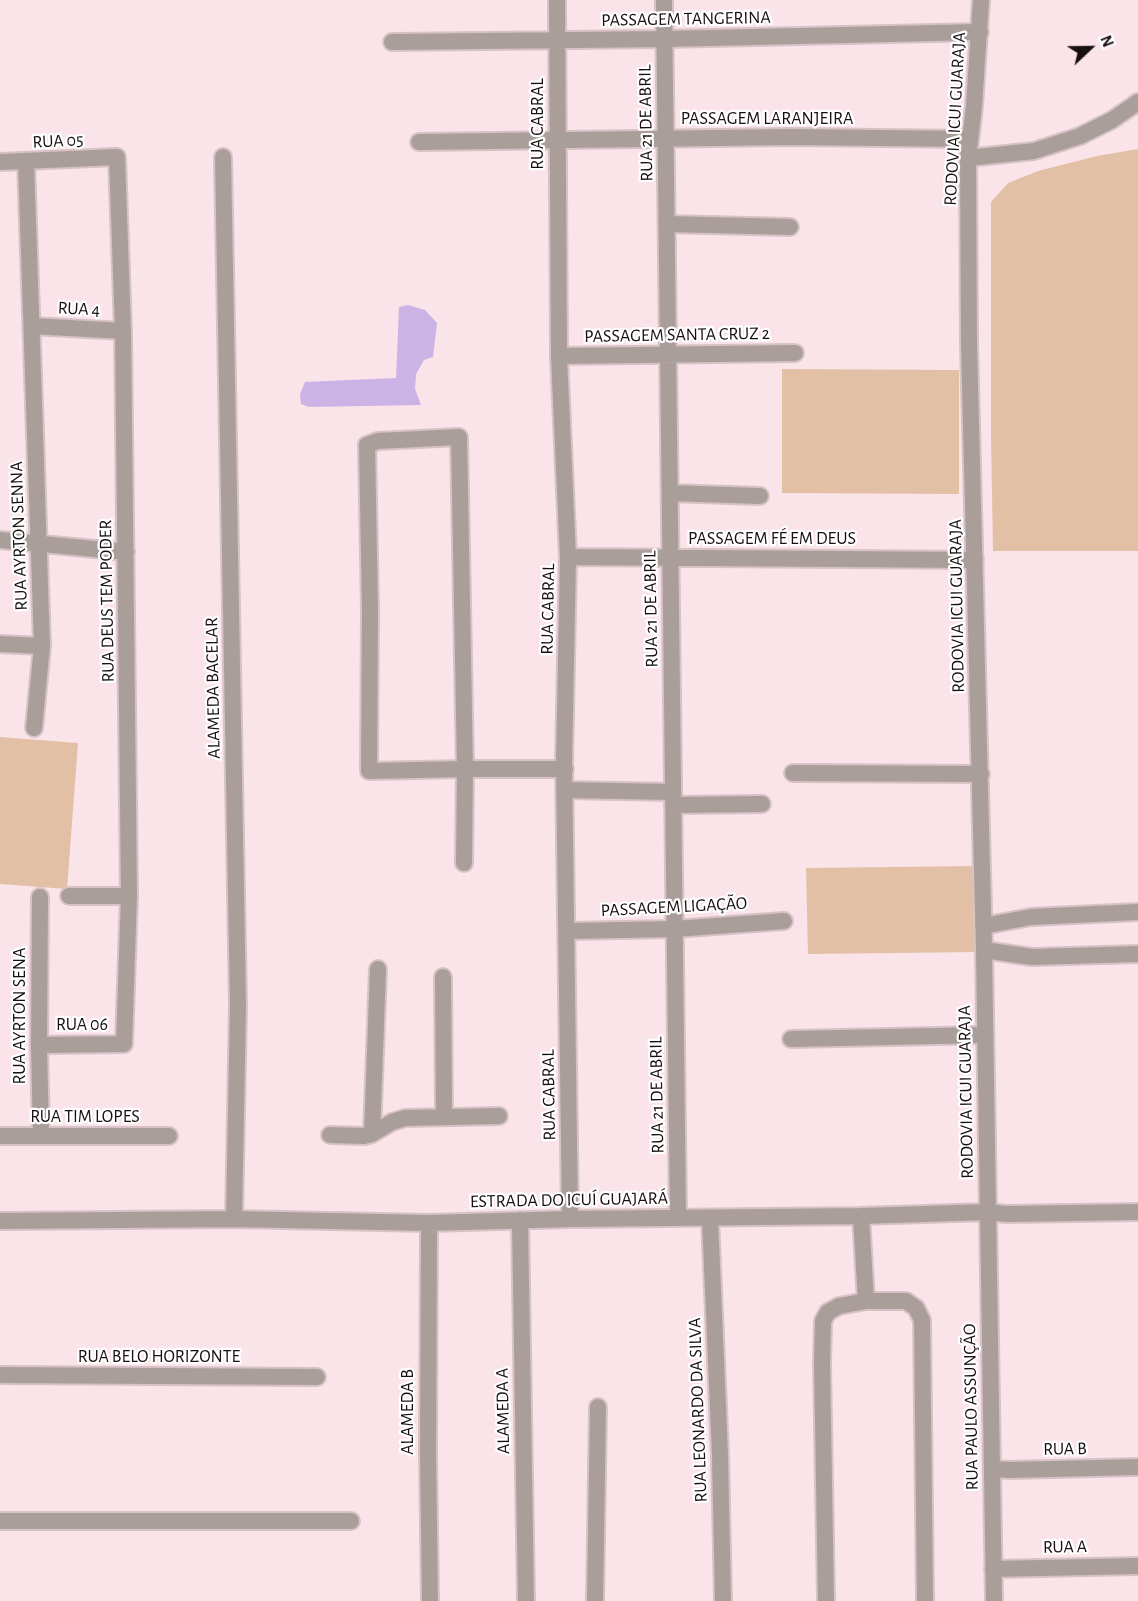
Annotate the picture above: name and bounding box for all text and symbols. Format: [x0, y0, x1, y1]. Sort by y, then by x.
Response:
street label: PASSAGEM TANGERINA [601, 7, 771, 31]
north arrow [1060, 18, 1120, 78]
street label: RODOVIA ICUI GUARAJA [940, 32, 970, 206]
text: N [1097, 33, 1116, 49]
street label: RUA 21 DE ABRIL [634, 64, 658, 182]
street label: RUA CABRAL [527, 78, 549, 170]
street label: PASSAGEM LARANJEIRA [681, 108, 853, 130]
street label: RUA 05 [32, 129, 84, 153]
street label: RUA 4 [57, 297, 101, 321]
street label: PASSAGEM SANTA CRUZ 2 [584, 323, 770, 347]
street label: RUA AYRTON SENNA [6, 461, 32, 611]
street label: RUA DEUS TEM PODER [95, 519, 119, 683]
street label: RODOVIA ICUI GUARAJA [945, 519, 969, 693]
street label: PASSAGEM FÉ EM DEUS [688, 528, 856, 550]
street label: RUA 21 DE ABRIL [639, 550, 663, 668]
street label: RUA CABRAL [536, 563, 560, 655]
street label: ALAMEDA BACELAR [201, 617, 225, 759]
street label: PASSAGEM LIGAÇÃO [600, 892, 748, 922]
street label: RUA AYRTON SENA [9, 948, 31, 1084]
street label: RODOVIA ICUI GUARAJA [954, 1005, 978, 1179]
street label: RUA 06 [56, 1014, 108, 1036]
street label: RUA 21 DE ABRIL [645, 1036, 669, 1154]
street label: RUA CABRAL [537, 1049, 561, 1141]
street label: RUA TIM LOPES [30, 1106, 140, 1128]
street label: ESTRADA DO ICUÍ GUAJARÁ [470, 1187, 668, 1213]
street label: RUA LEONARDO DA SILVA [684, 1317, 712, 1503]
street label: RUA PAULO ASSUNÇÃO [959, 1324, 983, 1490]
street label: RUA BELO HORIZONTE [78, 1346, 240, 1368]
street label: ALAMEDA A [491, 1368, 515, 1454]
street label: ALAMEDA B [397, 1369, 419, 1455]
street label: RUA B [1043, 1438, 1087, 1460]
street label: RUA A [1043, 1536, 1087, 1558]

